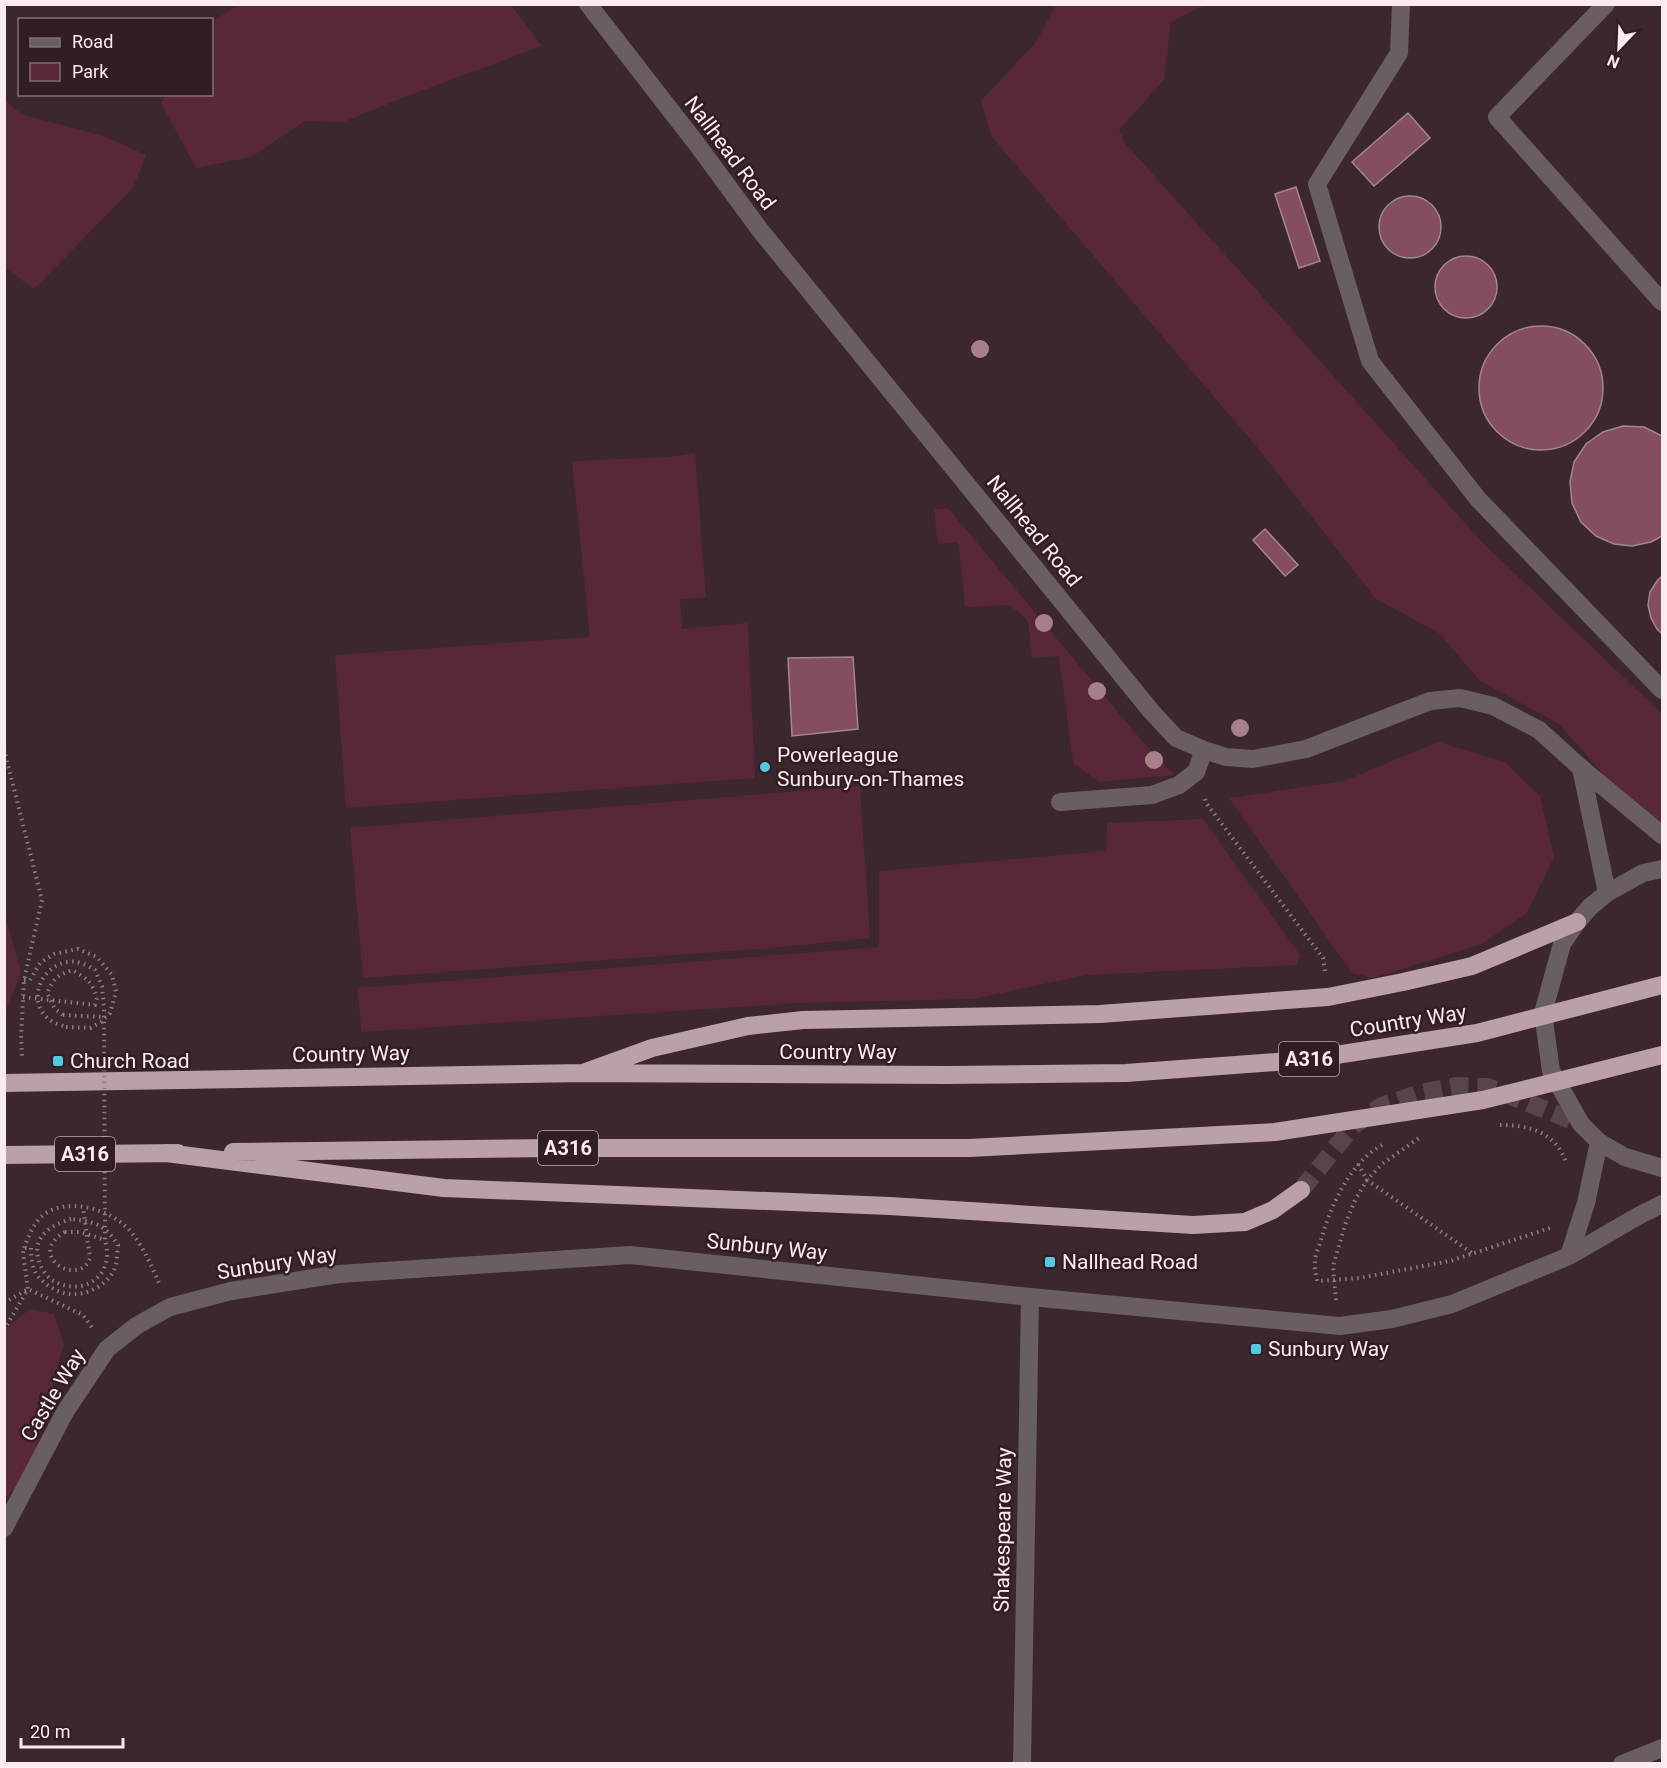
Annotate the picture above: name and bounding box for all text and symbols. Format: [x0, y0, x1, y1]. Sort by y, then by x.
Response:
legend [18, 18, 213, 96]
north arrow [1589, 18, 1649, 78]
text: Road [72, 31, 113, 52]
text: N [1604, 50, 1622, 72]
text: Park [72, 61, 109, 82]
street label: Nallhead Road [679, 91, 781, 215]
street label: Nallhead Road [982, 471, 1086, 591]
place label: Powerleague Sunbury-on-Thames [777, 743, 964, 791]
marker: Powerleague Sunbury-on-Thames [758, 760, 772, 774]
street label: Country Way [1348, 1000, 1468, 1042]
street label: Country Way [779, 1040, 897, 1064]
street label: Country Way [292, 1041, 410, 1067]
road number: A316 [1279, 1042, 1339, 1076]
place label: Church Road [70, 1049, 190, 1073]
marker: Church Road [51, 1054, 65, 1068]
road number: A316 [538, 1131, 598, 1165]
road number: A316 [55, 1137, 115, 1171]
street label: Sunbury Way [706, 1229, 828, 1265]
street label: Sunbury Way [215, 1242, 339, 1284]
place label: Nallhead Road [1062, 1250, 1198, 1274]
marker: Nallhead Road [1043, 1255, 1057, 1269]
place label: Sunbury Way [1268, 1337, 1389, 1361]
marker: Sunbury Way [1249, 1342, 1263, 1356]
street label: Castle Way [16, 1344, 90, 1446]
street label: Shakespeare Way [990, 1447, 1016, 1613]
scale bar [21, 1711, 123, 1749]
text: 20 m [30, 1721, 70, 1742]

